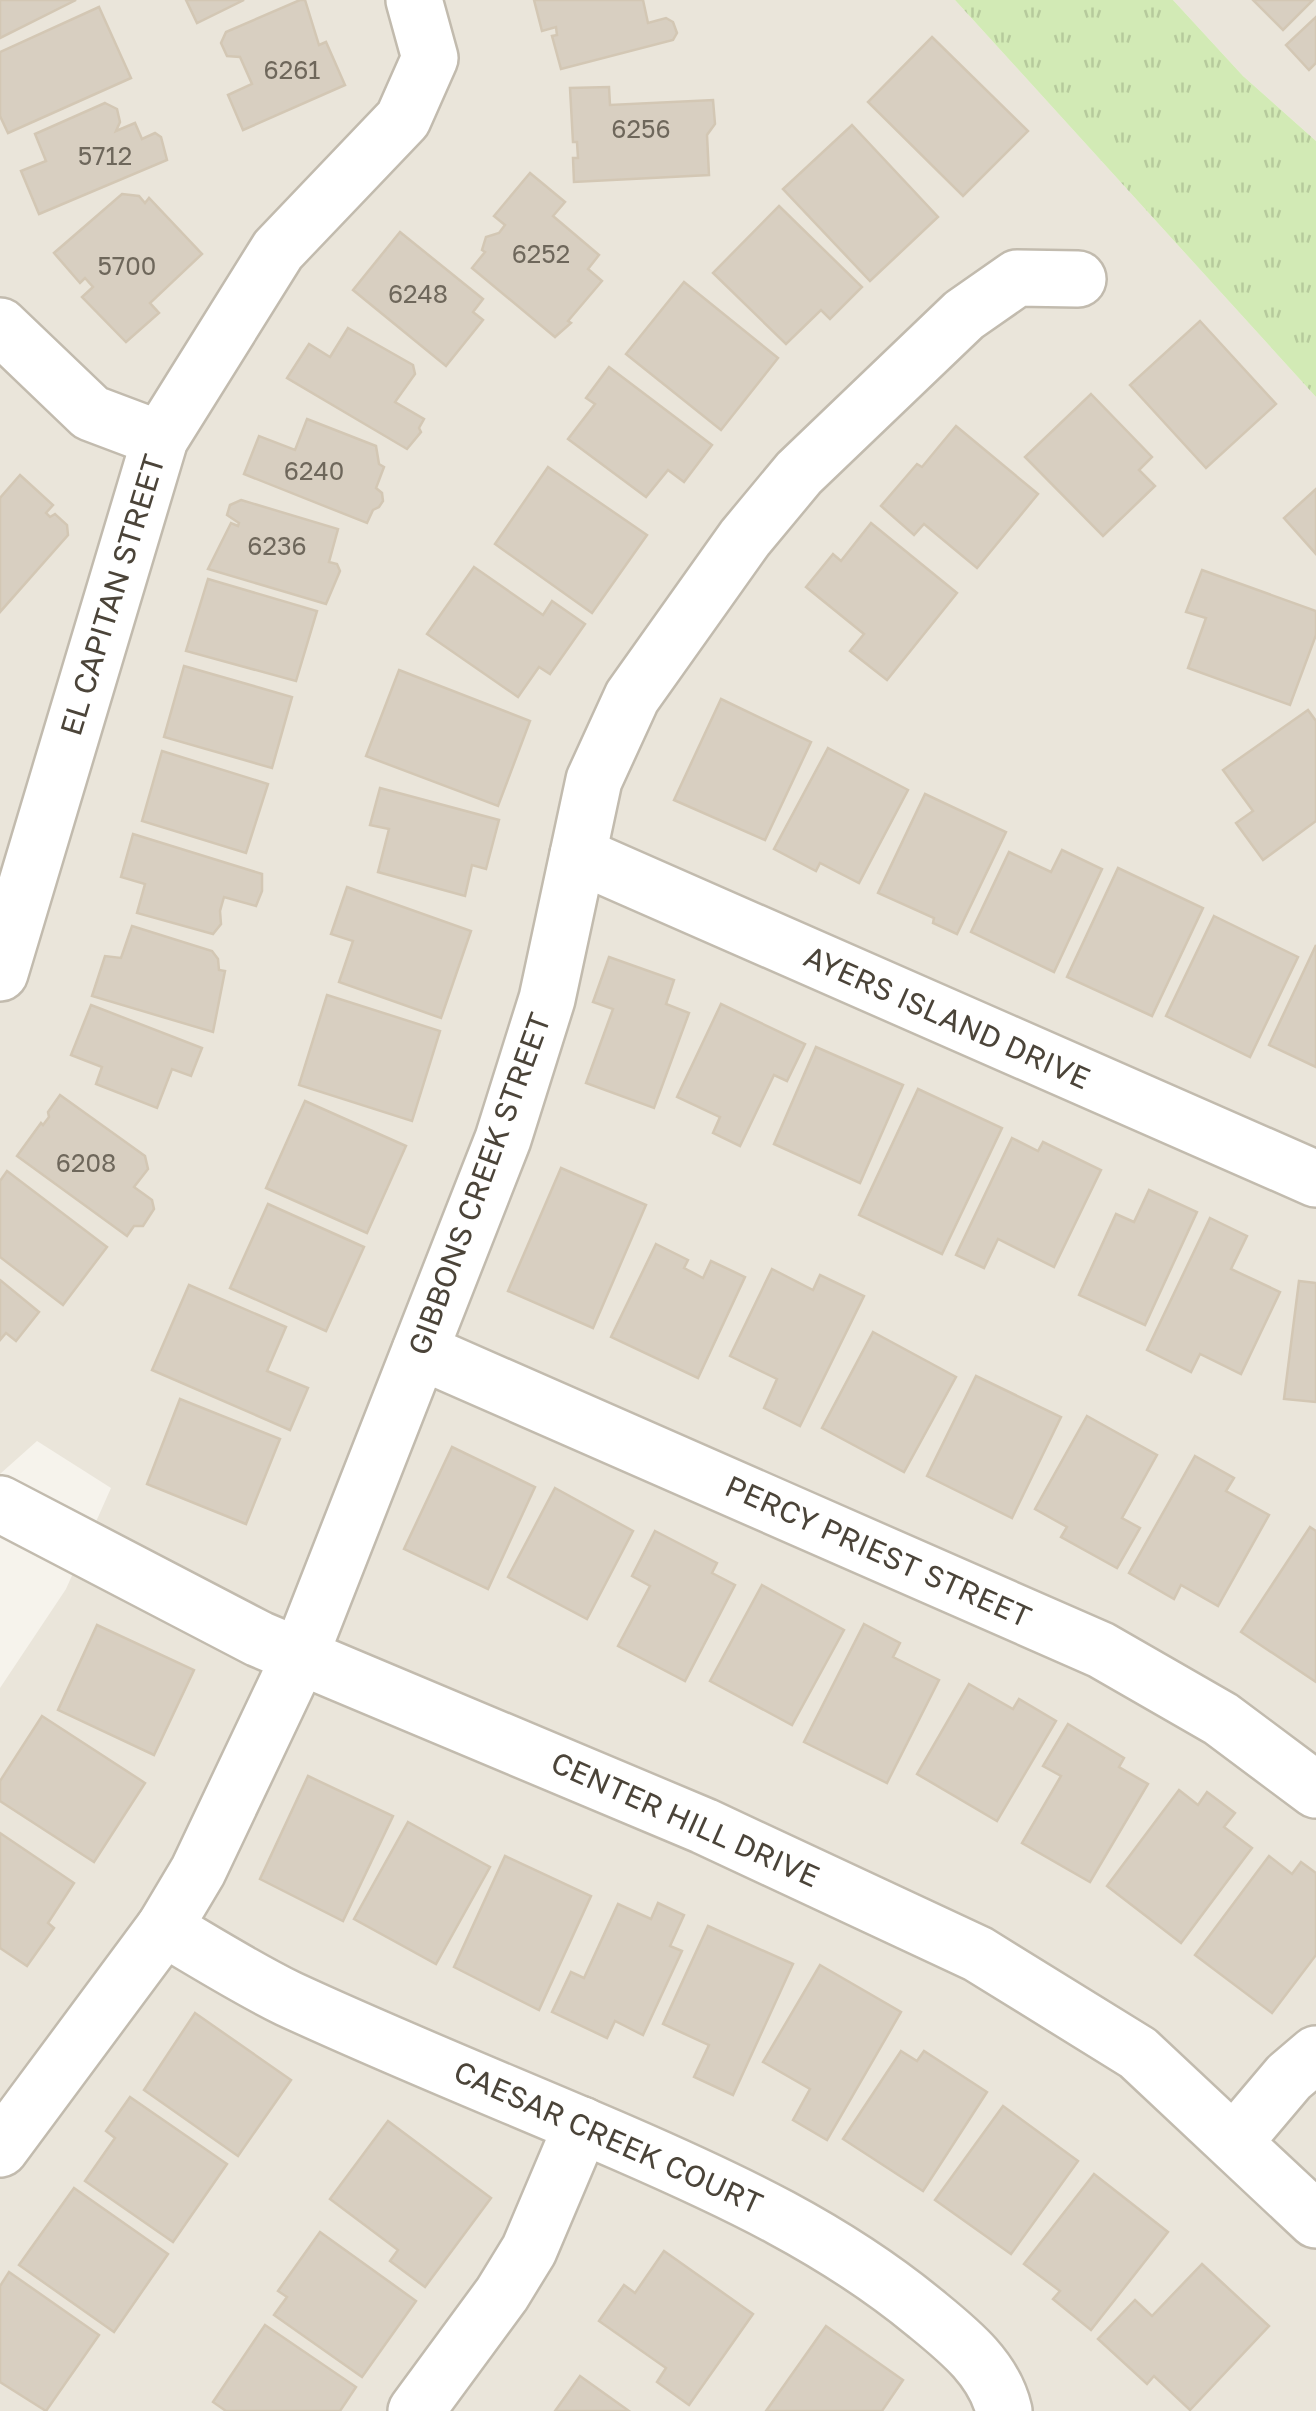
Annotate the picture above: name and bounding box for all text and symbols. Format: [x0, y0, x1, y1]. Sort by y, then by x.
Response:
house number: 6261 [264, 54, 320, 85]
house number: 6256 [611, 113, 671, 144]
house number: 5712 [78, 140, 132, 171]
house number: 6252 [512, 238, 570, 269]
house number: 5700 [98, 250, 156, 281]
house number: 6248 [388, 278, 448, 309]
street label: EL CAPITAN STREET [52, 450, 172, 740]
house number: 6240 [284, 455, 344, 486]
house number: 6236 [247, 530, 307, 561]
street label: AYERS ISLAND DRIVE [799, 938, 1096, 1096]
street label: GIBBONS CREEK STREET [400, 1008, 558, 1360]
house number: 6208 [56, 1147, 116, 1178]
street label: PERCY PRIEST STREET [720, 1467, 1037, 1635]
street label: CENTER HILL DRIVE [546, 1744, 825, 1894]
street label: CAESAR CREEK COURT [449, 2053, 768, 2221]

